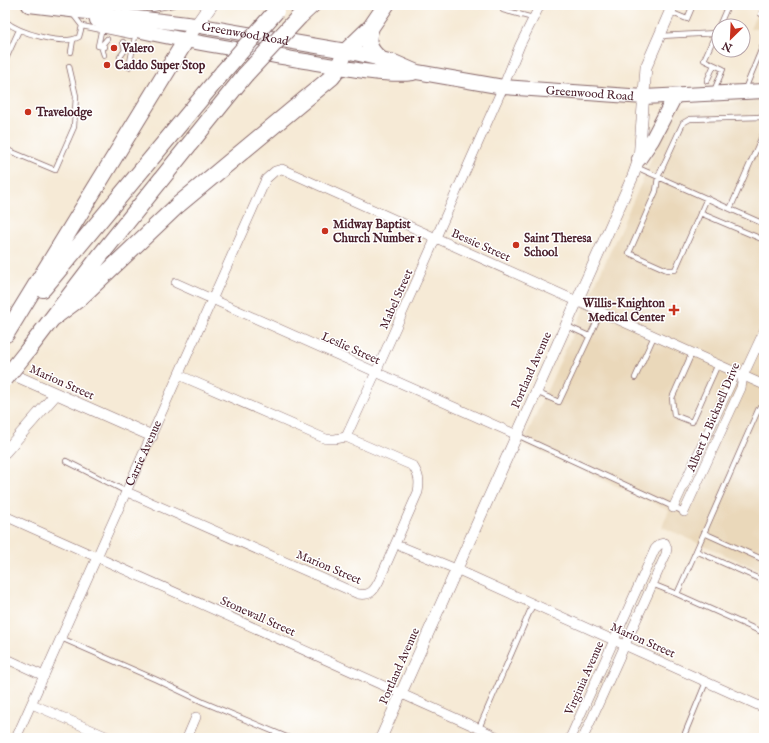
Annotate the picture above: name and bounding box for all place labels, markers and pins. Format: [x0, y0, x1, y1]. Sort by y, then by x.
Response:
place label: Valero [121, 41, 154, 56]
marker: Valero [109, 43, 119, 53]
place label: Caddo Super Stop [115, 58, 206, 74]
marker: Caddo Super Stop [102, 60, 112, 70]
place label: Travelodge [35, 105, 93, 121]
marker: Travelodge [23, 107, 33, 117]
place label: Midway Baptist Church Number 1 [333, 217, 422, 246]
marker: Midway Baptist Church Number 1 [320, 226, 330, 236]
place label: Saint Theresa School [524, 231, 592, 260]
marker: Saint Theresa School [511, 240, 521, 250]
place label: Willis-Knighton Medical Center [582, 296, 666, 325]
marker: Willis-Knighton Medical Center [668, 304, 680, 316]

